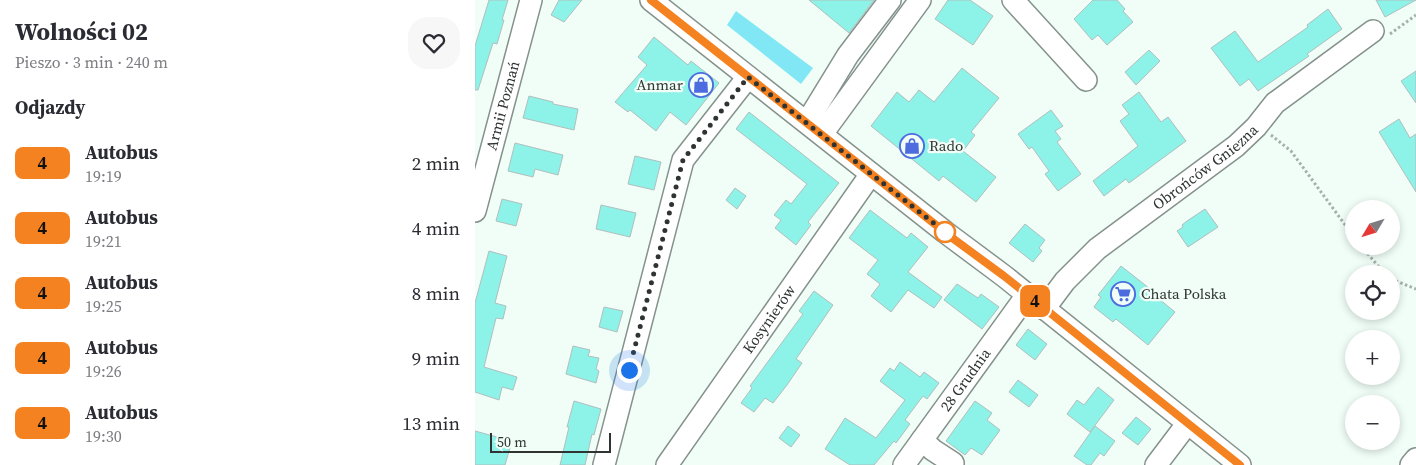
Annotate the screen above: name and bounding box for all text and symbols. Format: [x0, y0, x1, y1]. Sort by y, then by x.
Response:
text: Wolności 02 [15, 15, 148, 48]
button: heart [408, 17, 460, 69]
text: Pieszo · 3 min · 240 m [15, 51, 168, 73]
street label: Armii Poznań [481, 59, 524, 153]
shop icon: Anmar [688, 72, 714, 98]
place label: Anmar [637, 74, 684, 95]
text: Odjazdy [15, 94, 85, 120]
street label: Obrońców Gniezna [1148, 119, 1263, 214]
shop icon: Rado [899, 133, 925, 159]
place label: Rado [929, 135, 963, 156]
text: Autobus [85, 139, 158, 165]
text: 4 [38, 150, 47, 175]
text: 2 min [412, 150, 460, 176]
text: 19:19 [85, 165, 122, 187]
north arrow [1345, 200, 1400, 255]
map controls [1345, 200, 1400, 450]
text: Autobus [85, 204, 158, 230]
text: 4 [38, 215, 47, 240]
text: 4 min [412, 215, 460, 241]
unlabelled marker [934, 221, 956, 243]
text: 19:21 [85, 230, 122, 252]
button: locate [1345, 265, 1400, 320]
text: Autobus [85, 269, 158, 295]
text: 4 [38, 280, 47, 305]
text: 8 min [412, 280, 460, 306]
street label: Kosynierów [737, 280, 800, 357]
supermarket icon: Chata Polska [1110, 281, 1136, 307]
place label: Chata Polska [1141, 283, 1227, 304]
line badge: 4 [1019, 285, 1051, 317]
text: 4 [1030, 288, 1040, 313]
text: 19:25 [85, 295, 122, 317]
button: + [1345, 330, 1400, 385]
text: Autobus [85, 334, 158, 360]
street label: 28 Grudnia [935, 343, 995, 416]
text: 4 [38, 345, 47, 370]
text: 9 min [412, 345, 460, 371]
your location [617, 358, 642, 383]
text: 19:26 [85, 360, 122, 382]
button: − [1345, 395, 1400, 450]
text: Autobus [85, 399, 158, 425]
text: 4 [38, 410, 47, 435]
text: 13 min [402, 410, 460, 436]
text: 19:30 [85, 425, 122, 447]
scale bar [490, 430, 611, 453]
text: 50 m [497, 432, 527, 452]

